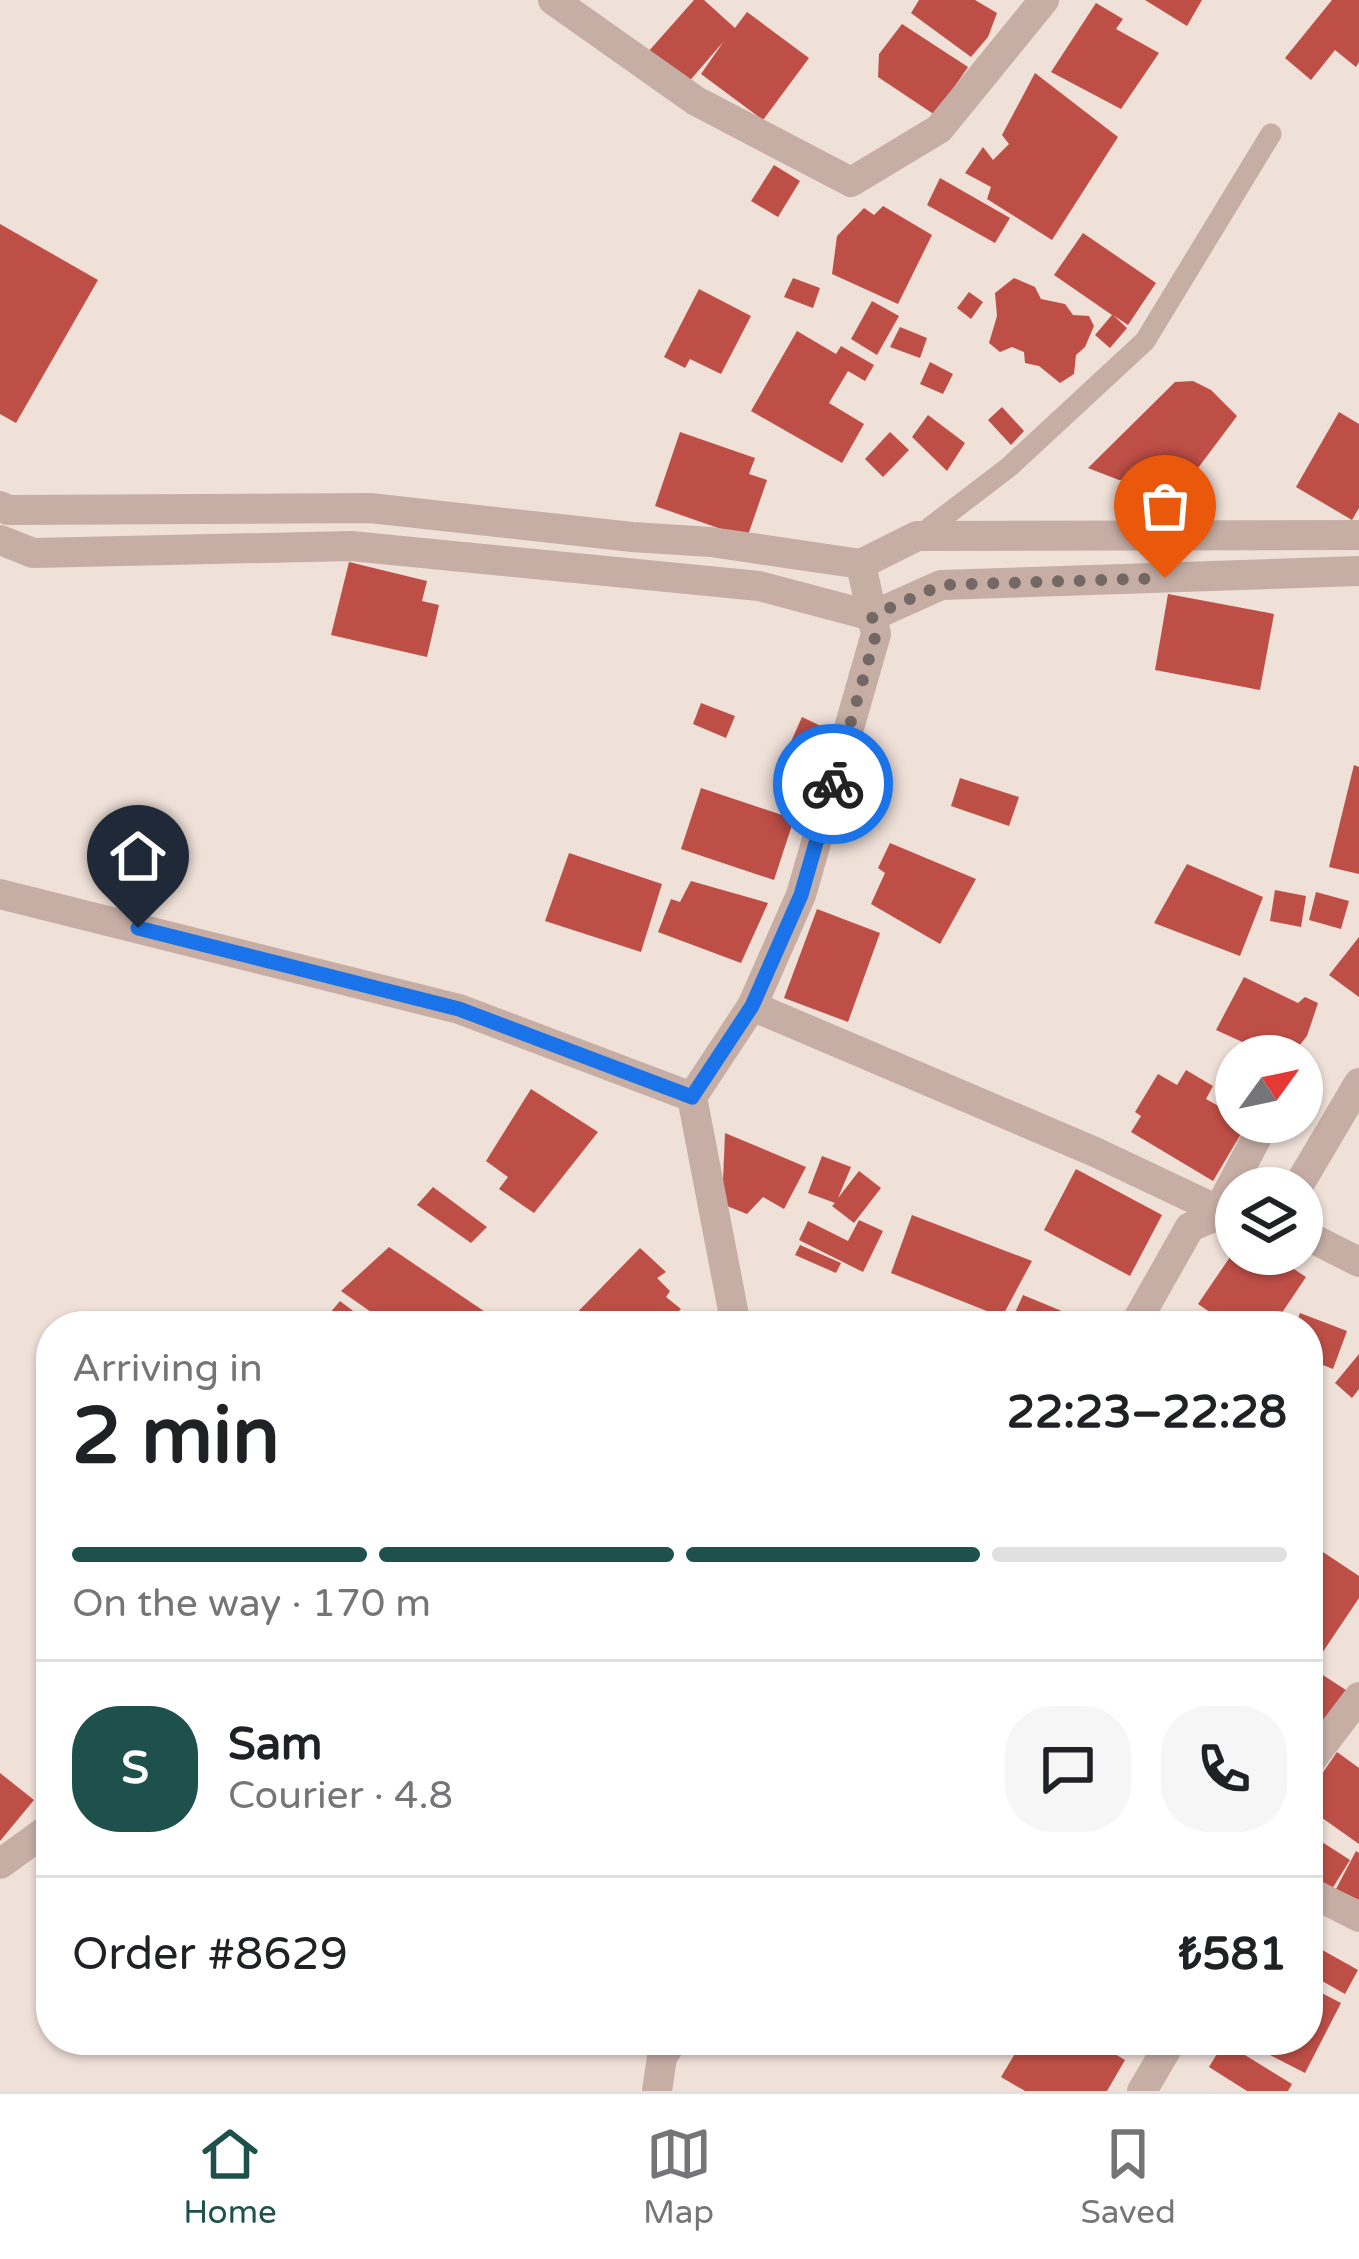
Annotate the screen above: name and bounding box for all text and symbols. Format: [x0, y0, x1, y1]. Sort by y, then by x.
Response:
pin [1114, 455, 1216, 578]
icon: bag [1132, 473, 1198, 539]
courier [773, 724, 893, 844]
icon: bike [800, 751, 866, 817]
pin [87, 805, 189, 928]
icon: home [105, 823, 171, 889]
north arrow [1215, 1035, 1323, 1143]
map controls [1215, 1035, 1323, 1275]
button: layers [1215, 1167, 1323, 1275]
text: Arriving in [72, 1345, 263, 1392]
text: 22:23–22:28 [1007, 1386, 1287, 1440]
text: 2 min [72, 1390, 280, 1484]
text: On the way · 170 m [72, 1580, 431, 1627]
button: chat [1005, 1706, 1131, 1832]
button: phone [1161, 1706, 1287, 1832]
text: Sam [228, 1718, 322, 1772]
text: S [121, 1742, 149, 1796]
text: Courier · 4.8 [228, 1772, 453, 1819]
text: Order #8629 [72, 1928, 348, 1982]
text: ₺581 [1178, 1928, 1287, 1982]
tab: Home [183, 2121, 277, 2232]
tab: Map [643, 2121, 714, 2232]
tab: Saved [1080, 2121, 1176, 2232]

